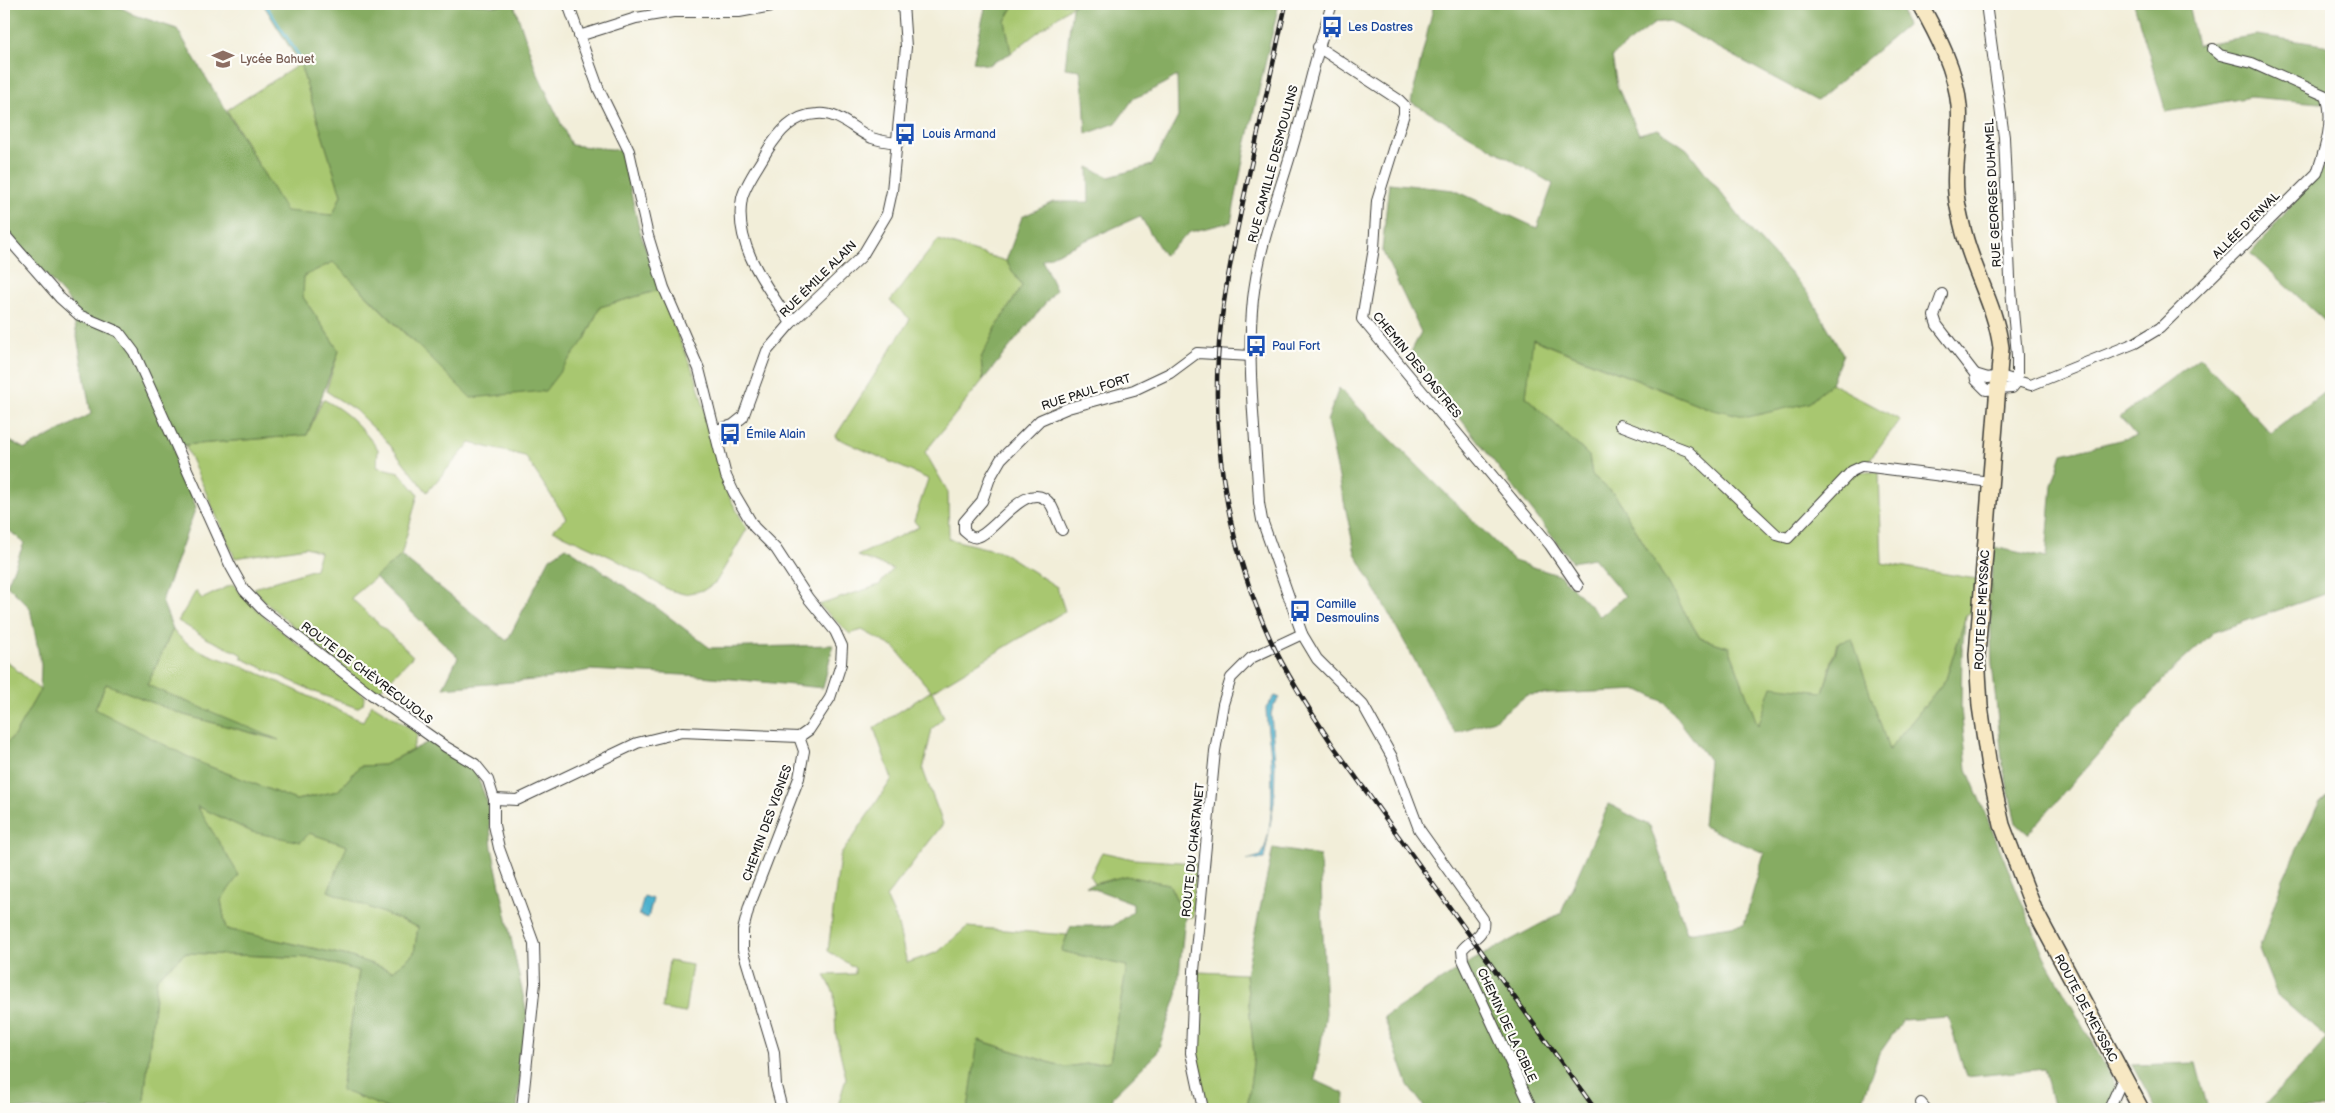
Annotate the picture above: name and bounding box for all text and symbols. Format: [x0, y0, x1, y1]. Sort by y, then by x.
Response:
bus stop icon: Les Dastres [1319, 14, 1345, 40]
place label: Les Dastres [1348, 20, 1413, 35]
school or university icon: Lycée Bahuet [210, 46, 236, 72]
place label: Lycée Bahuet [240, 52, 315, 67]
street label: RUE CAMILLE DESMOULINS [1245, 84, 1302, 245]
street label: RUE GEORGES DUHAMEL [1982, 118, 2005, 268]
bus stop icon: Louis Armand [892, 121, 918, 147]
place label: Louis Armand [922, 127, 996, 142]
street label: ALLÉE D'ENVAL [2209, 188, 2283, 262]
street label: RUE ÉMILE ALAIN [776, 237, 860, 321]
street label: CHEMIN DES DASTRES [1369, 309, 1464, 421]
bus stop icon: Paul Fort [1243, 333, 1269, 359]
place label: Paul Fort [1272, 339, 1321, 354]
street label: RUE PAUL FORT [1040, 371, 1134, 414]
bus stop icon: Émile Alain [717, 421, 743, 447]
place label: Émile Alain [746, 426, 806, 442]
street label: ROUTE DE MEYSSAC [1972, 549, 1993, 670]
place label: Camille Desmoulins [1316, 597, 1379, 626]
bus stop icon: Camille Desmoulins [1287, 598, 1313, 624]
street label: ROUTE DE CHÈVRECUJOLS [298, 617, 437, 728]
street label: CHEMIN DES VIGNES [739, 763, 795, 883]
street label: ROUTE DU CHASTANET [1179, 781, 1208, 918]
street label: ROUTE DE MEYSSAC [2051, 952, 2121, 1065]
street label: CHEMIN DE LA CIBLE [1474, 966, 1540, 1085]

